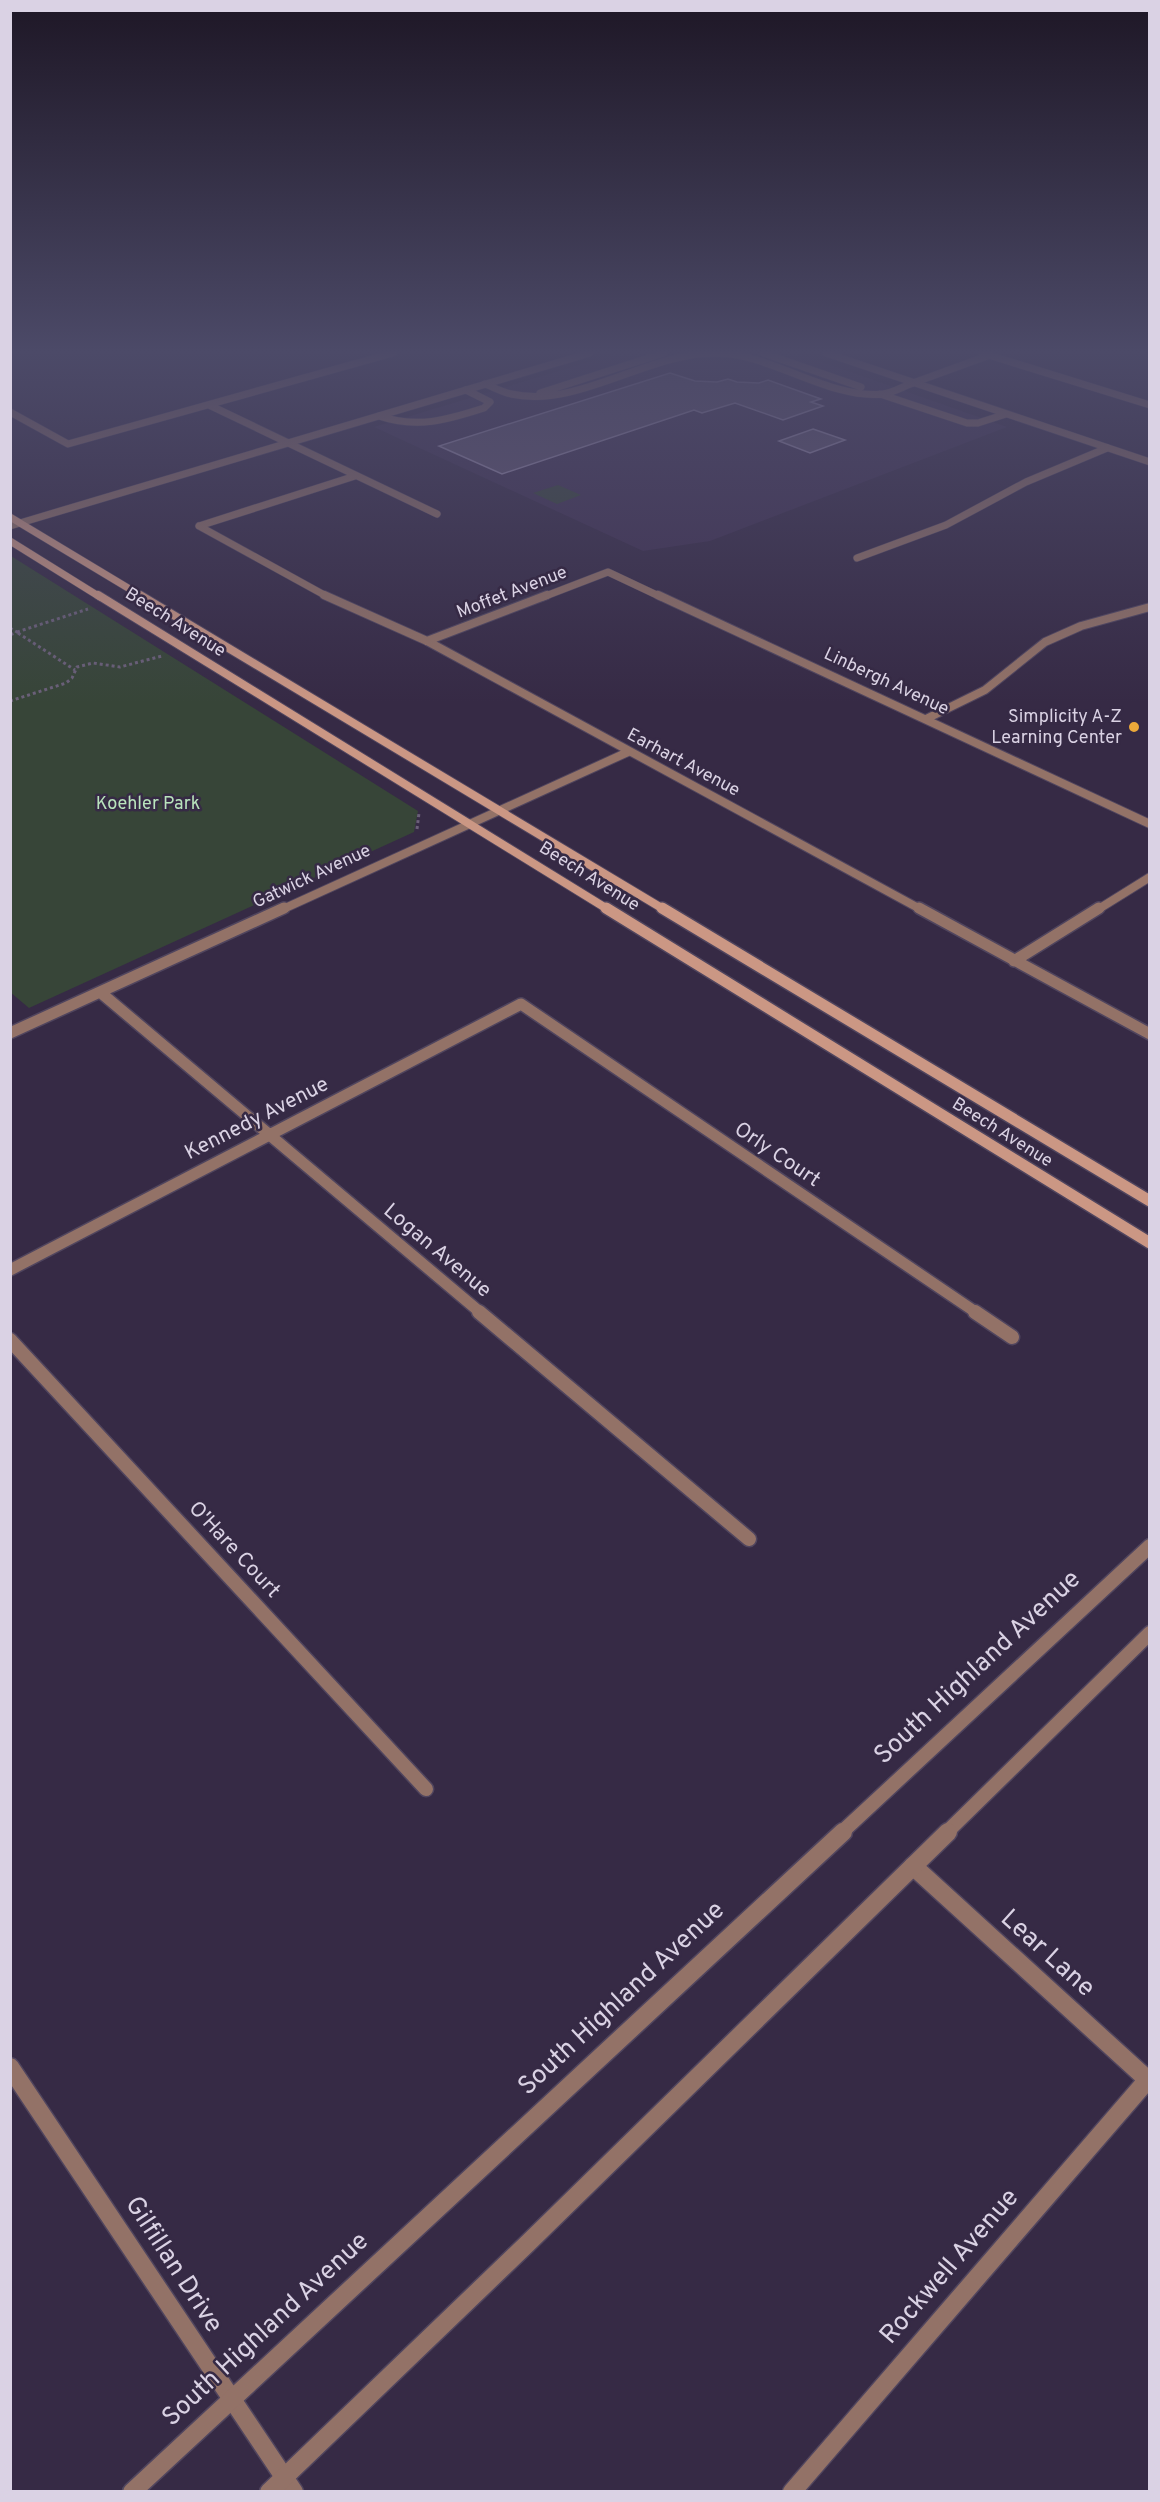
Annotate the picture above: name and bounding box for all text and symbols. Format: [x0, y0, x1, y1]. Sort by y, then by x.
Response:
street label: Moffet Avenue [453, 561, 571, 625]
street label: Beech Avenue [120, 583, 230, 663]
street label: Linbergh Avenue [820, 643, 952, 721]
place label: Simplicity A-Z Learning Center [991, 706, 1122, 750]
marker: Simplicity A-Z Learning Center [1127, 720, 1141, 734]
street label: Earhart Avenue [622, 724, 744, 802]
park label: Koehler Park [96, 793, 200, 816]
street label: Beech Avenue [534, 837, 644, 917]
street label: Gatwick Avenue [249, 840, 375, 914]
street label: Kennedy Avenue [180, 1071, 334, 1167]
street label: Beech Avenue [947, 1093, 1057, 1173]
street label: Orly Court [728, 1116, 826, 1194]
street label: Logan Avenue [377, 1198, 497, 1304]
street label: O'Hare Court [182, 1496, 286, 1604]
street label: South Highland Avenue [868, 1564, 1088, 1772]
street label: South Highland Avenue [512, 1895, 732, 2103]
street label: Lear Lane [993, 1903, 1101, 2005]
street label: Rockwell Avenue [873, 2182, 1027, 2352]
street label: Gilfillan Drive [117, 2190, 229, 2340]
street label: South Highland Avenue [156, 2226, 376, 2434]

